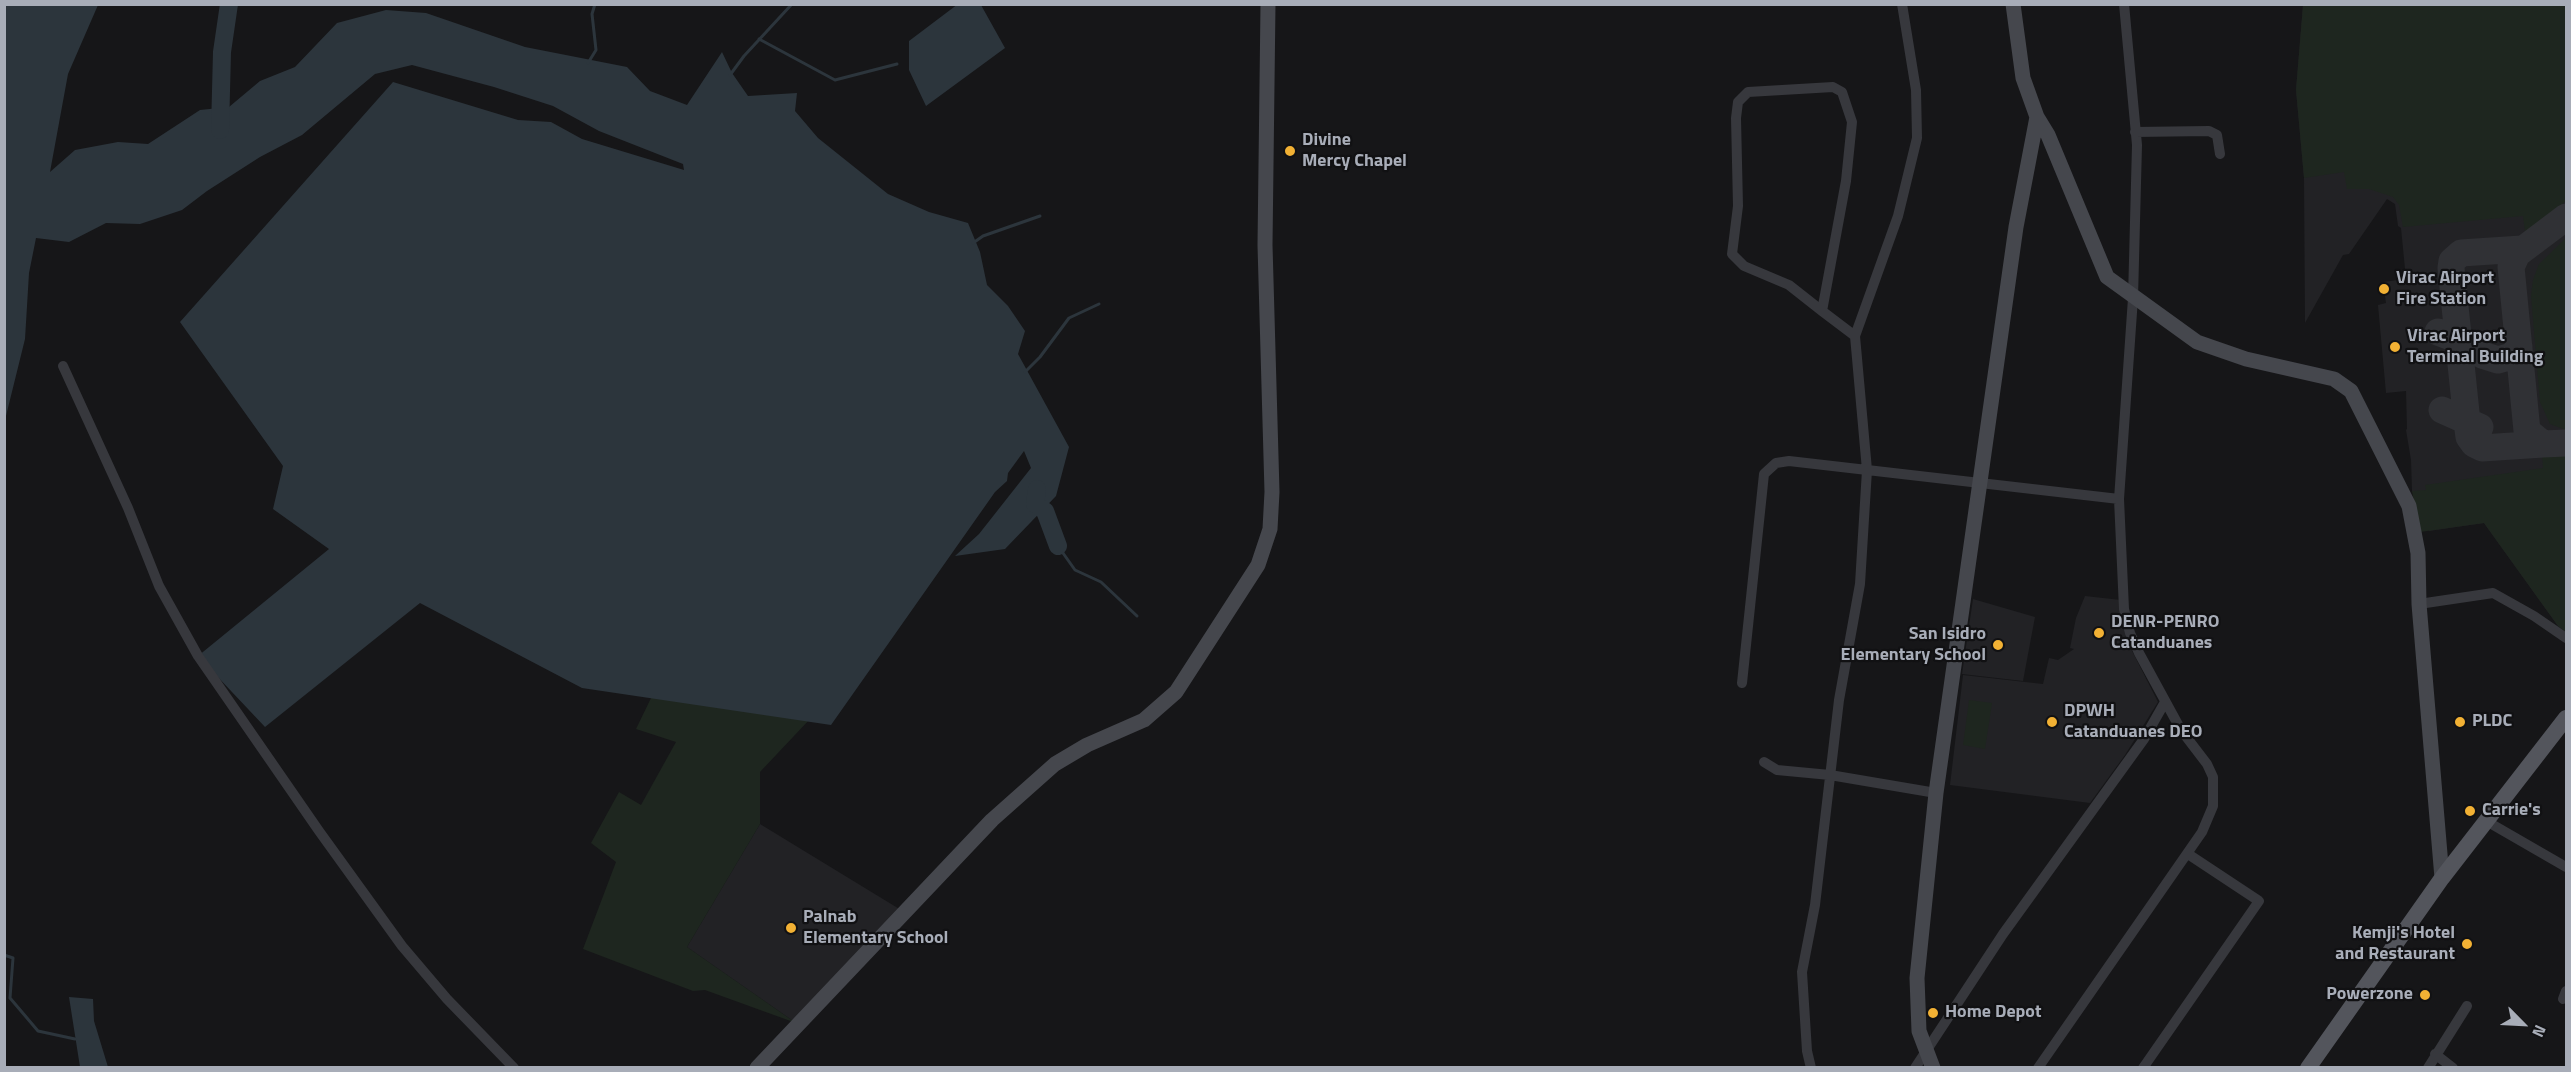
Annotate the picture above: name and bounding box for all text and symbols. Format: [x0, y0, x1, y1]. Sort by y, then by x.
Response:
place label: Divine Mercy Chapel [1302, 130, 1407, 172]
marker: Divine Mercy Chapel [1283, 144, 1297, 158]
place label: Virac Airport Fire Station [2396, 268, 2494, 310]
marker: Virac Airport Fire Station [2377, 282, 2391, 296]
place label: Virac Airport Terminal Building [2407, 326, 2543, 368]
marker: Virac Airport Terminal Building [2388, 340, 2402, 354]
place label: DENR-PENRO Catanduanes [2111, 612, 2219, 654]
place label: San Isidro Elementary School [1841, 624, 1986, 666]
marker: DENR-PENRO Catanduanes [2092, 626, 2106, 640]
marker: San Isidro Elementary School [1991, 638, 2005, 652]
place label: DPWH Catanduanes DEO [2064, 701, 2202, 744]
place label: PLDC [2472, 711, 2512, 733]
marker: DPWH Catanduanes DEO [2045, 715, 2059, 729]
marker: PLDC [2453, 715, 2467, 729]
place label: Carrie's [2482, 800, 2541, 822]
marker: Carrie's [2463, 804, 2477, 818]
place label: Palnab Elementary School [803, 907, 948, 950]
marker: Palnab Elementary School [784, 921, 798, 935]
place label: Kemji's Hotel and Restaurant [2335, 923, 2455, 966]
marker: Kemji's Hotel and Restaurant [2460, 937, 2474, 951]
place label: Powerzone [2326, 984, 2413, 1006]
marker: Powerzone [2418, 988, 2432, 1002]
north arrow [2493, 994, 2553, 1054]
place label: Home Depot [1945, 1002, 2041, 1024]
marker: Home Depot [1926, 1006, 1940, 1020]
text: N [2526, 1021, 2553, 1041]

